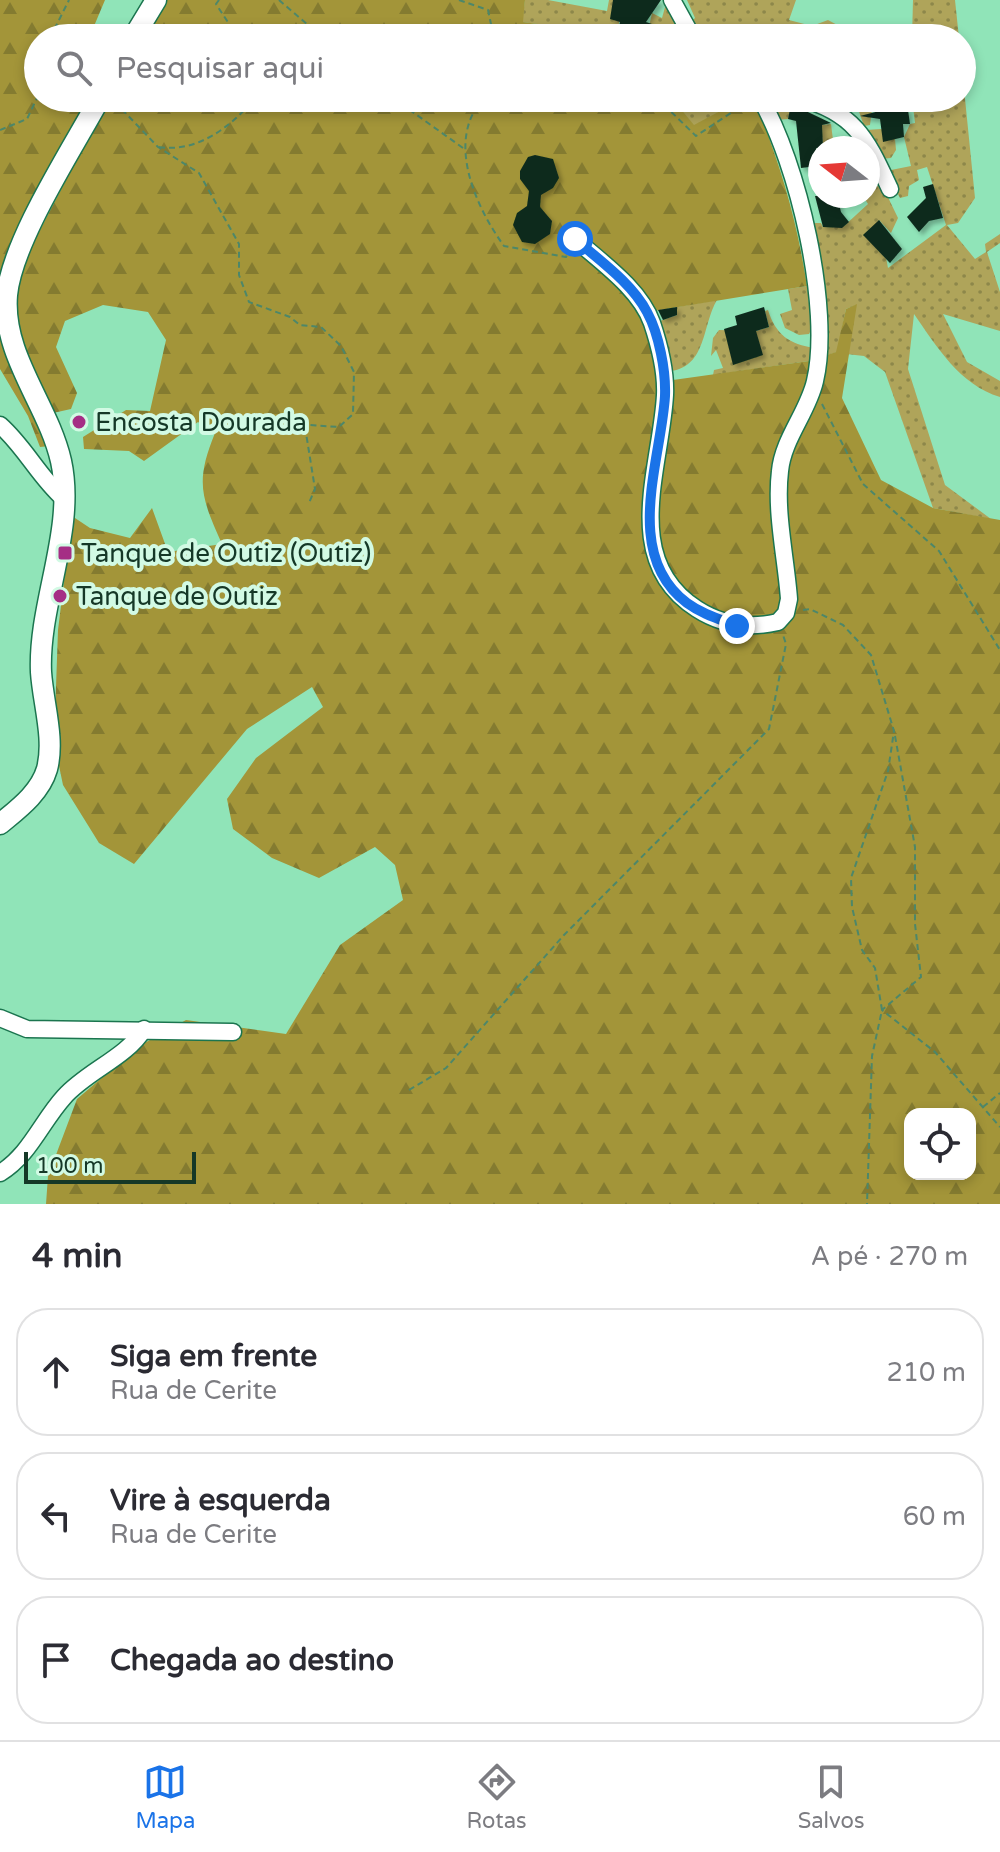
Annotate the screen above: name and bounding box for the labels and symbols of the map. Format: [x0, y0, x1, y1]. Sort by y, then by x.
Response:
north arrow [808, 136, 880, 208]
route start [557, 221, 593, 257]
place label: Encosta Dourada [95, 407, 307, 438]
marker: Encosta Dourada [70, 413, 88, 431]
place label: Tanque de Outiz (Outiz) [81, 538, 371, 569]
marker: Tanque de Outiz (Outiz) [56, 544, 74, 562]
place label: Tanque de Outiz [76, 581, 278, 612]
marker: Tanque de Outiz [51, 587, 69, 605]
route end [719, 608, 755, 644]
scale bar [24, 1148, 196, 1184]

